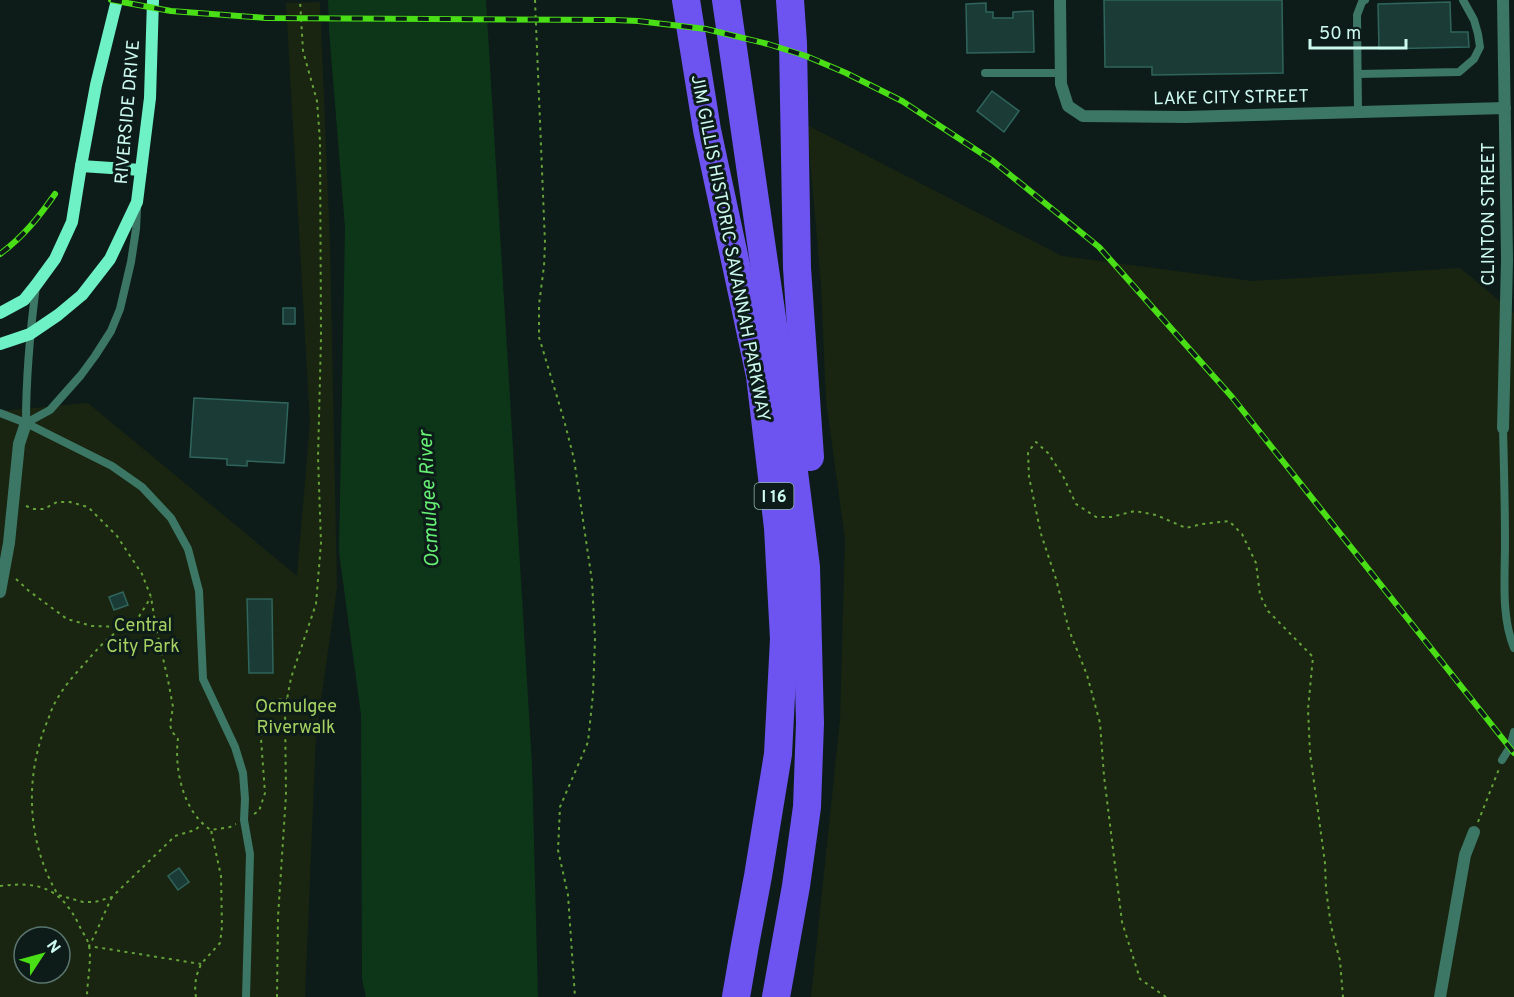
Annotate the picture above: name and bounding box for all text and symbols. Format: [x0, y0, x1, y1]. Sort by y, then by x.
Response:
scale bar [1310, 12, 1406, 50]
text: 50 m [1319, 23, 1361, 46]
street label: RIVERSIDE DRIVE [111, 39, 146, 185]
street label: JIM GILLIS HISTORIC SAVANNAH PARKWAY [685, 73, 774, 424]
street label: LAKE CITY STREET [1153, 86, 1309, 111]
street label: CLINTON STREET [1478, 142, 1501, 286]
water label: Ocmulgee River [413, 428, 447, 568]
road number: I 16 [754, 483, 794, 509]
park label: Central City Park [106, 615, 180, 659]
park label: Ocmulgee Riverwalk [255, 696, 337, 740]
north arrow [12, 925, 72, 985]
text: N [41, 937, 64, 958]

